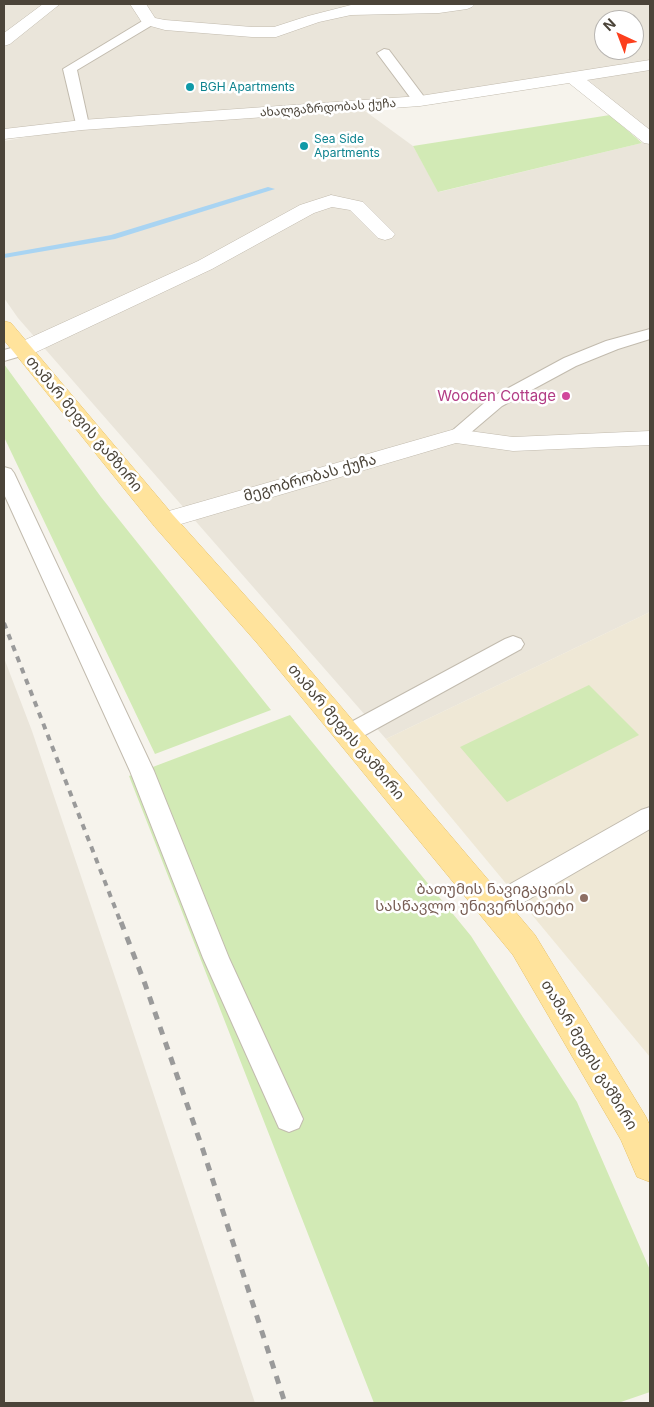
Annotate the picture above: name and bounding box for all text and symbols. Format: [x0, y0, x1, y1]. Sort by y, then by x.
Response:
north arrow [594, 10, 644, 60]
text: N [599, 15, 619, 34]
place label: BGH Apartments [200, 80, 295, 94]
marker: BGH Apartments [184, 81, 196, 93]
street label: ახალგაზრდობას ქუჩა [260, 96, 396, 120]
place label: Sea Side Apartments [314, 132, 380, 160]
marker: Sea Side Apartments [298, 140, 310, 152]
street label: თამარ მეფის გამზირი [22, 352, 146, 496]
place label: Wooden Cottage [437, 387, 556, 405]
marker: Wooden Cottage [560, 390, 572, 402]
street label: მეგობრობას ქუჩა [242, 450, 378, 506]
street label: თამარ მეფის გამზირი [284, 660, 408, 804]
place label: ბათუმის ნავიგაციის სასწავლო უნივერსიტეტი [375, 880, 574, 915]
marker: ბათუმის ნავიგაციის სასწავლო უნივერსიტეტი [578, 892, 590, 904]
street label: თამარ მეფის გამზირი [537, 977, 641, 1133]

